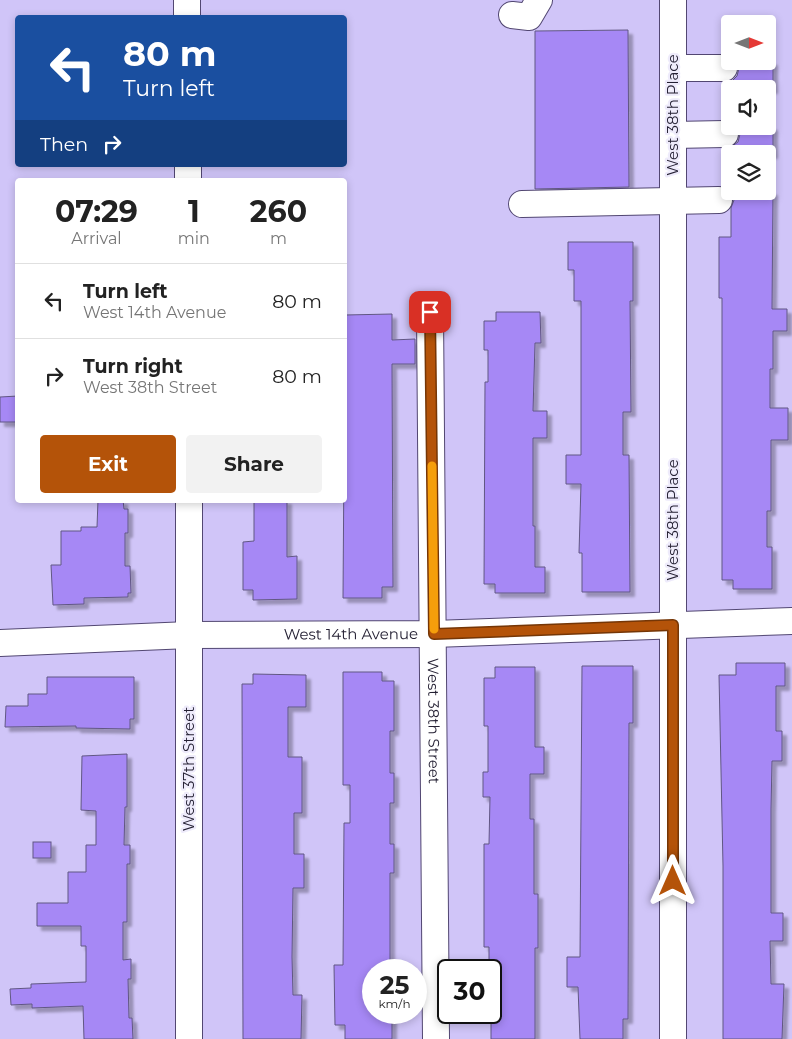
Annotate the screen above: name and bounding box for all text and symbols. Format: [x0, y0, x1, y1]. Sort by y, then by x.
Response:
north arrow [721, 15, 776, 70]
map controls [721, 15, 776, 200]
text: 80 m [123, 32, 217, 75]
icon: left [40, 35, 105, 100]
street label: West 38th Place [663, 54, 682, 176]
text: Turn left [123, 75, 215, 102]
button: sound [721, 80, 776, 135]
icon: right [98, 130, 126, 158]
text: Then [40, 133, 88, 156]
button: layers [721, 145, 776, 200]
text: 07:29 [55, 193, 138, 230]
text: 1 [188, 193, 200, 230]
text: 260 [250, 193, 307, 230]
text: Arrival [71, 229, 122, 248]
text: min [178, 229, 210, 248]
text: m [270, 229, 287, 248]
text: Turn left [83, 280, 168, 303]
icon: left [40, 287, 68, 315]
text: 80 m [272, 290, 322, 313]
pin [409, 291, 451, 333]
icon: arrive [416, 298, 444, 326]
text: West 14th Avenue [83, 303, 226, 322]
text: Turn right [83, 355, 183, 378]
icon: right [40, 362, 68, 390]
text: 80 m [272, 365, 322, 388]
text: West 38th Street [83, 378, 217, 397]
button: Exit [40, 435, 176, 493]
button: Share [186, 435, 322, 493]
street label: West 38th Place [663, 459, 682, 581]
street label: West 14th Avenue [284, 624, 418, 644]
street label: West 38th Street [424, 658, 444, 784]
street label: West 37th Street [179, 707, 198, 831]
position arrow [646, 854, 698, 906]
speed limit sign: 30 [437, 959, 502, 1024]
text: 25 [380, 970, 409, 1000]
text: km/h [378, 996, 411, 1011]

